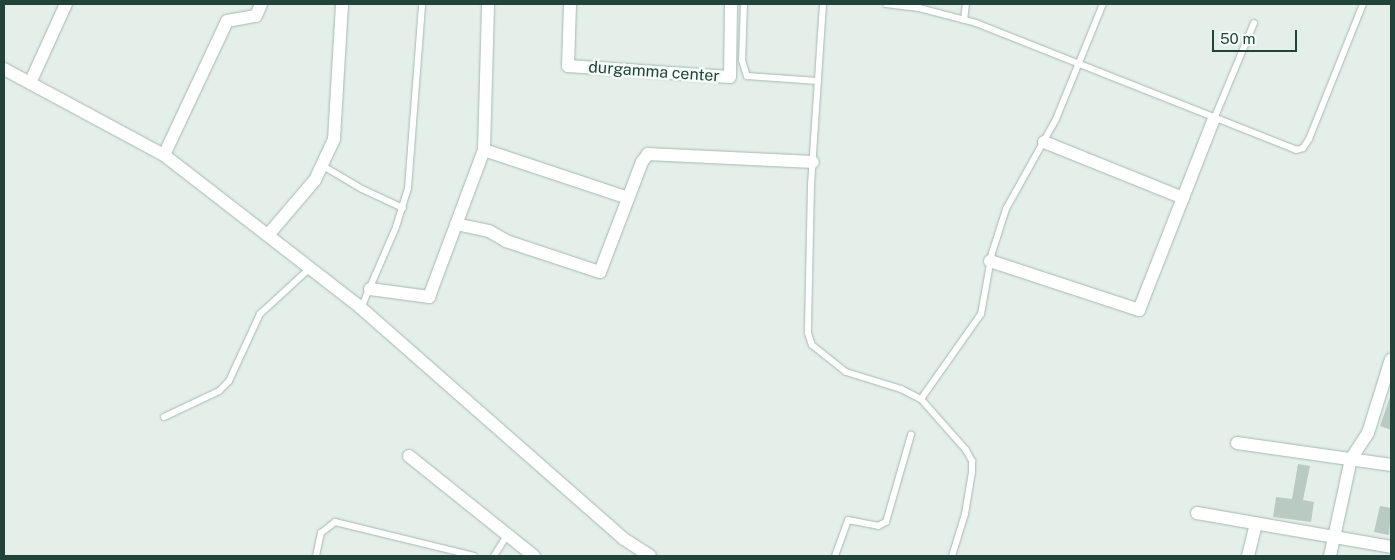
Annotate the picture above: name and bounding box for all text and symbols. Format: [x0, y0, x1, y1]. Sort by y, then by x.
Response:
scale bar [1215, 20, 1300, 52]
text: 50 m [1220, 30, 1255, 47]
street label: durgamma center [588, 58, 720, 86]

